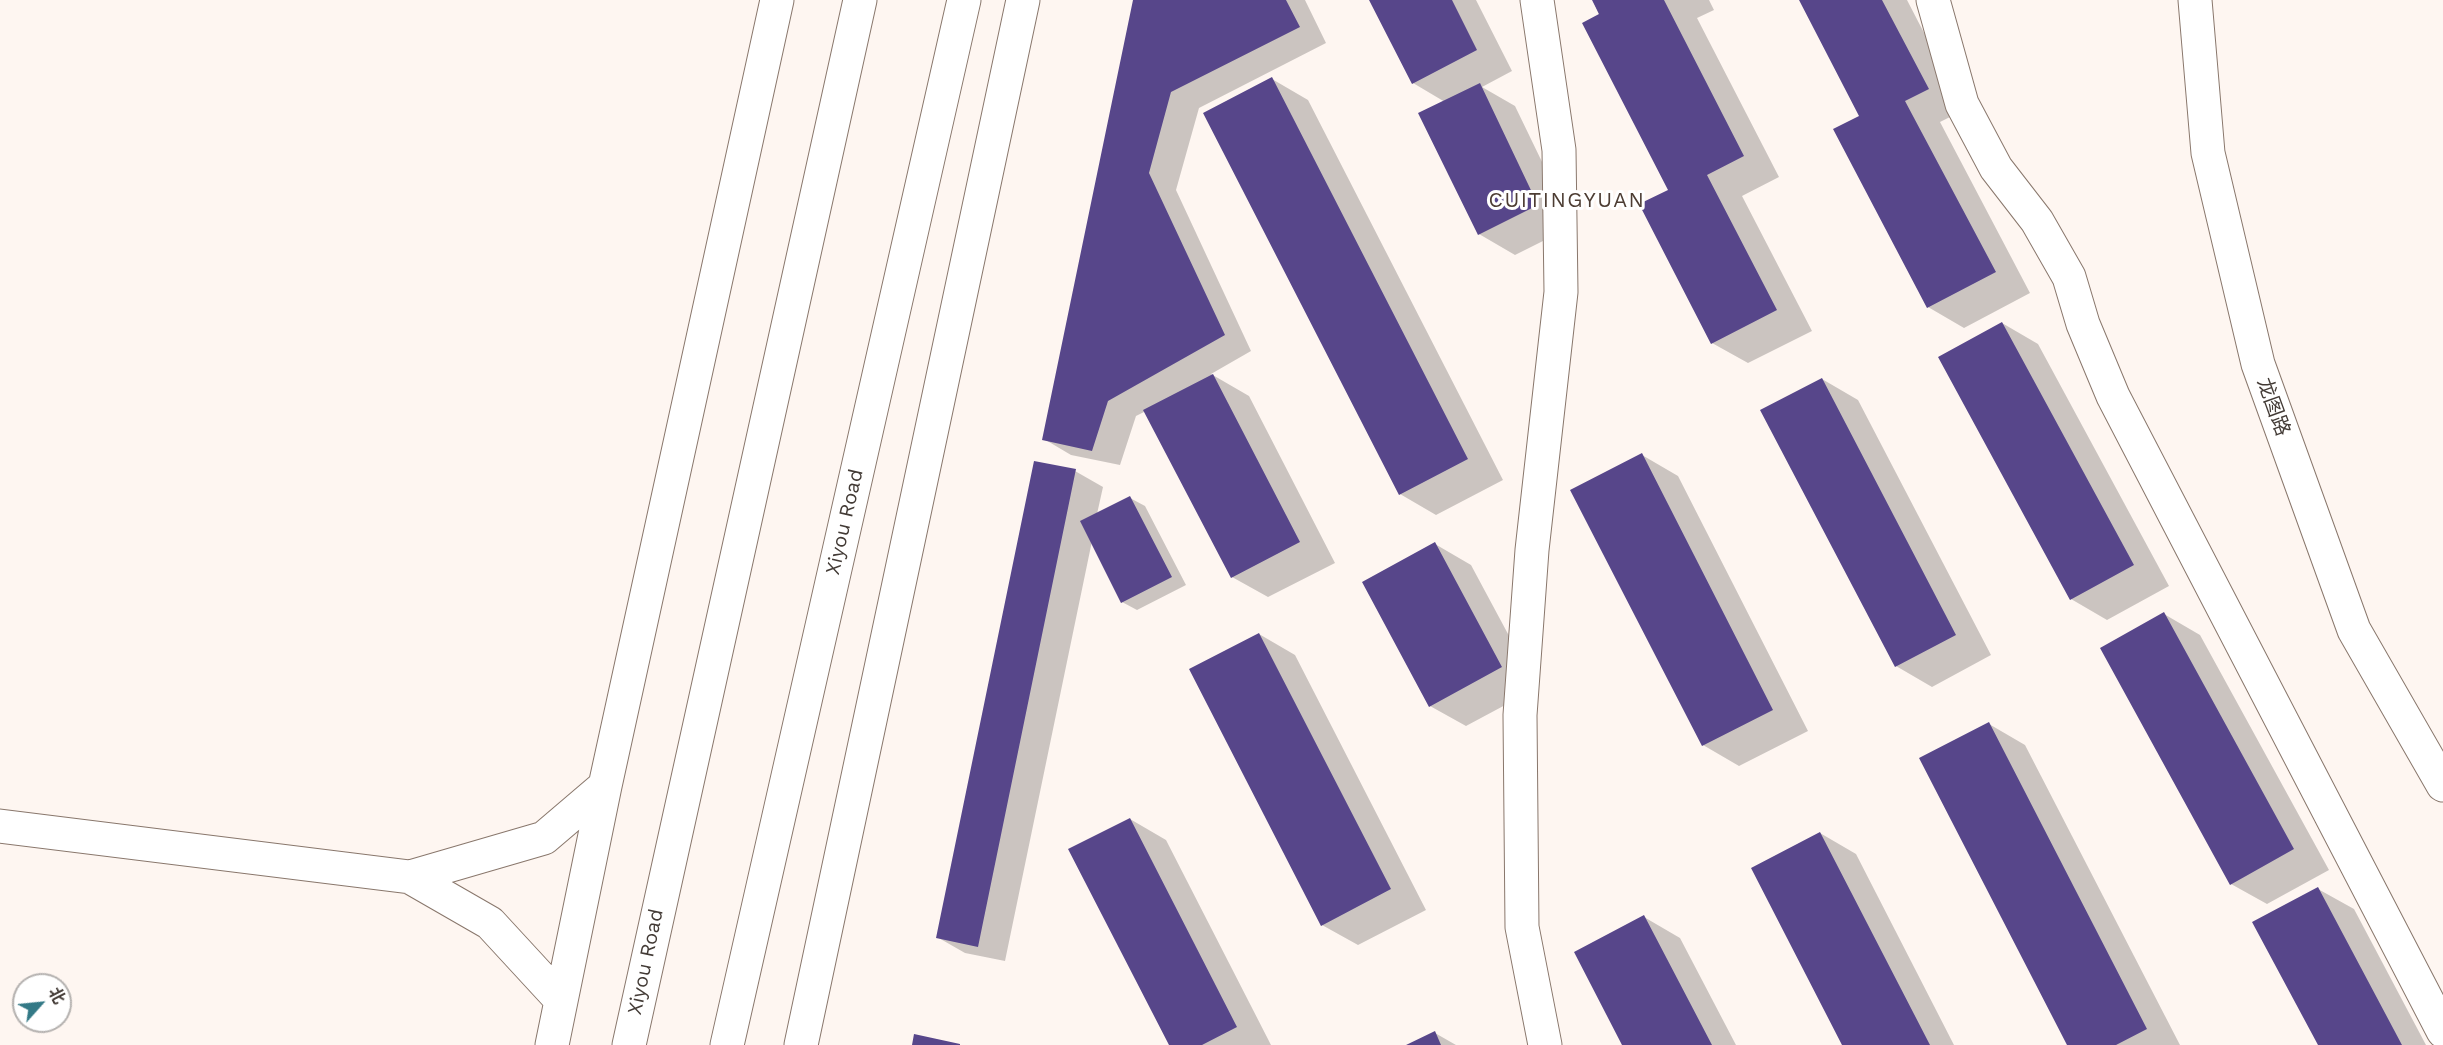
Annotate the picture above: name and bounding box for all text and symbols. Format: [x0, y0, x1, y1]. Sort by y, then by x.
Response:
district label: CUITINGYUAN [1489, 188, 1645, 214]
street label: 龙图路 [2251, 375, 2295, 439]
street label: Xiyou Road [821, 467, 869, 577]
street label: Xiyou Road [623, 907, 669, 1017]
north arrow [12, 973, 72, 1033]
text: 北 [45, 984, 69, 1007]

